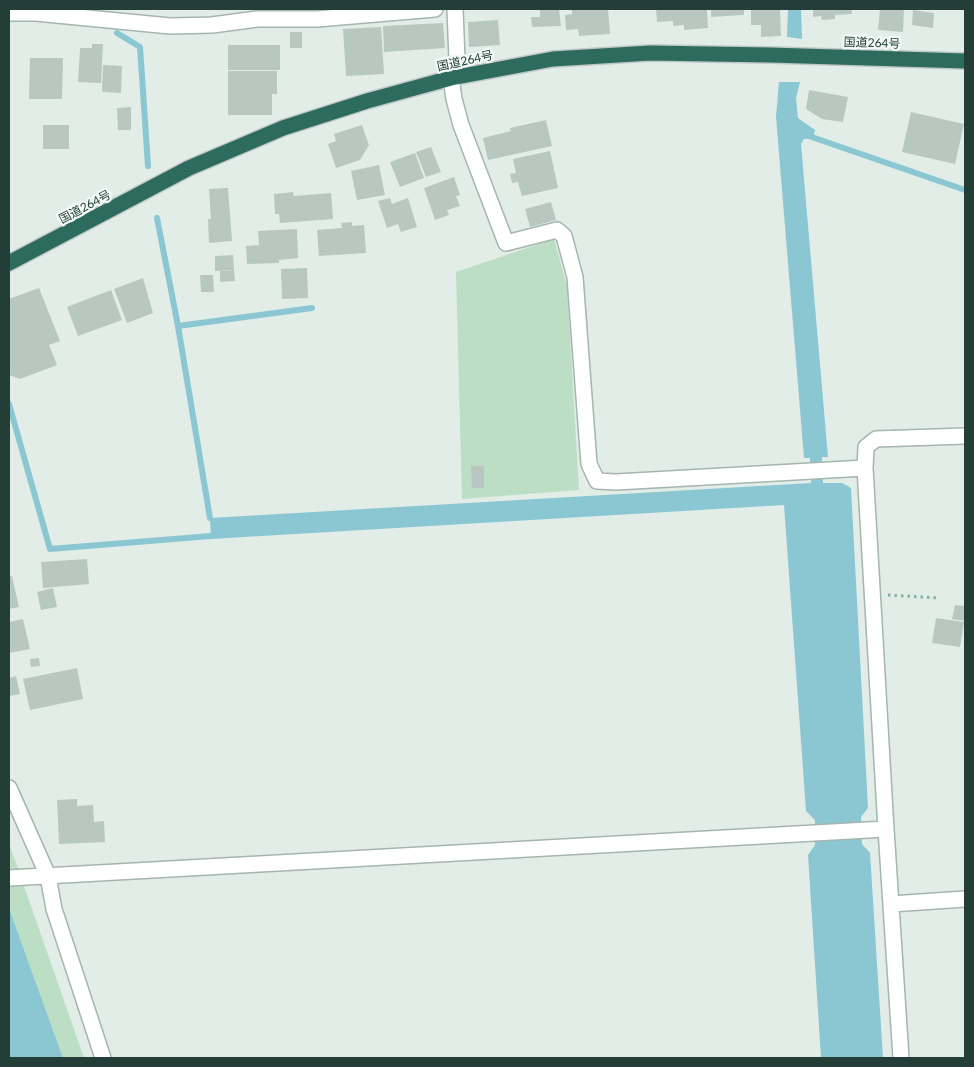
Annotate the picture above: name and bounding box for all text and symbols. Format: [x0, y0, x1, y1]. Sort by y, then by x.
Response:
street label: 国道264号 [843, 35, 901, 51]
street label: 国道264号 [436, 48, 494, 74]
street label: 国道264号 [57, 187, 113, 227]

